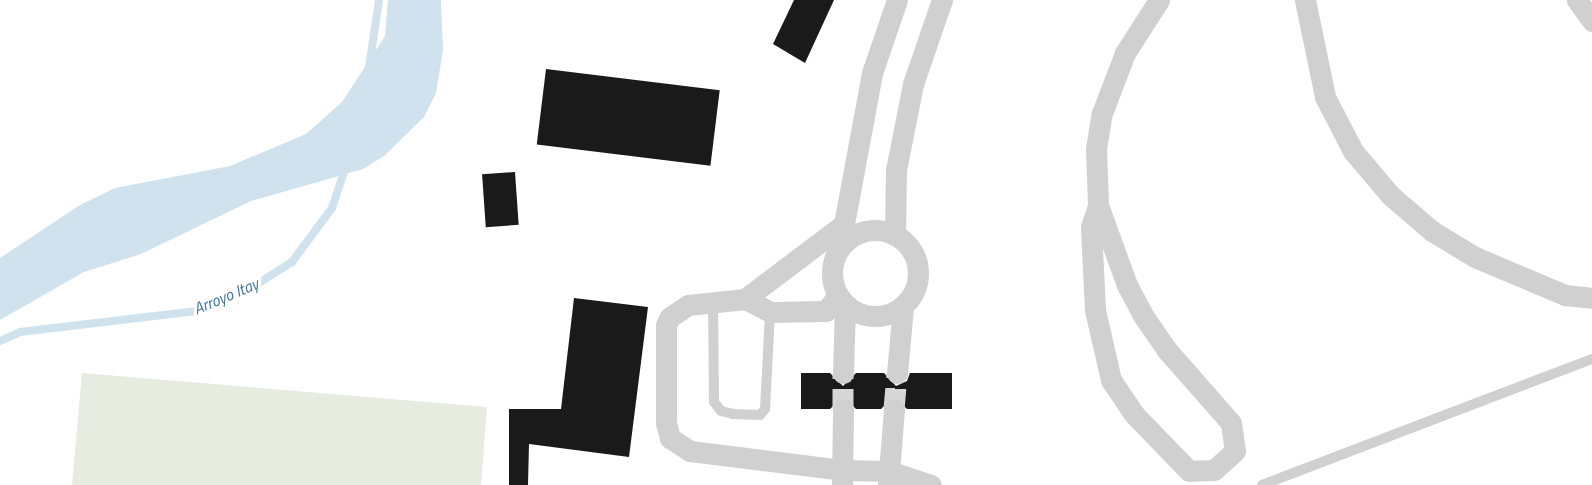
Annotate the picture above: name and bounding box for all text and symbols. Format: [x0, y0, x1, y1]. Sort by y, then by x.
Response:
water label: Arroyo Itay [190, 274, 262, 318]

